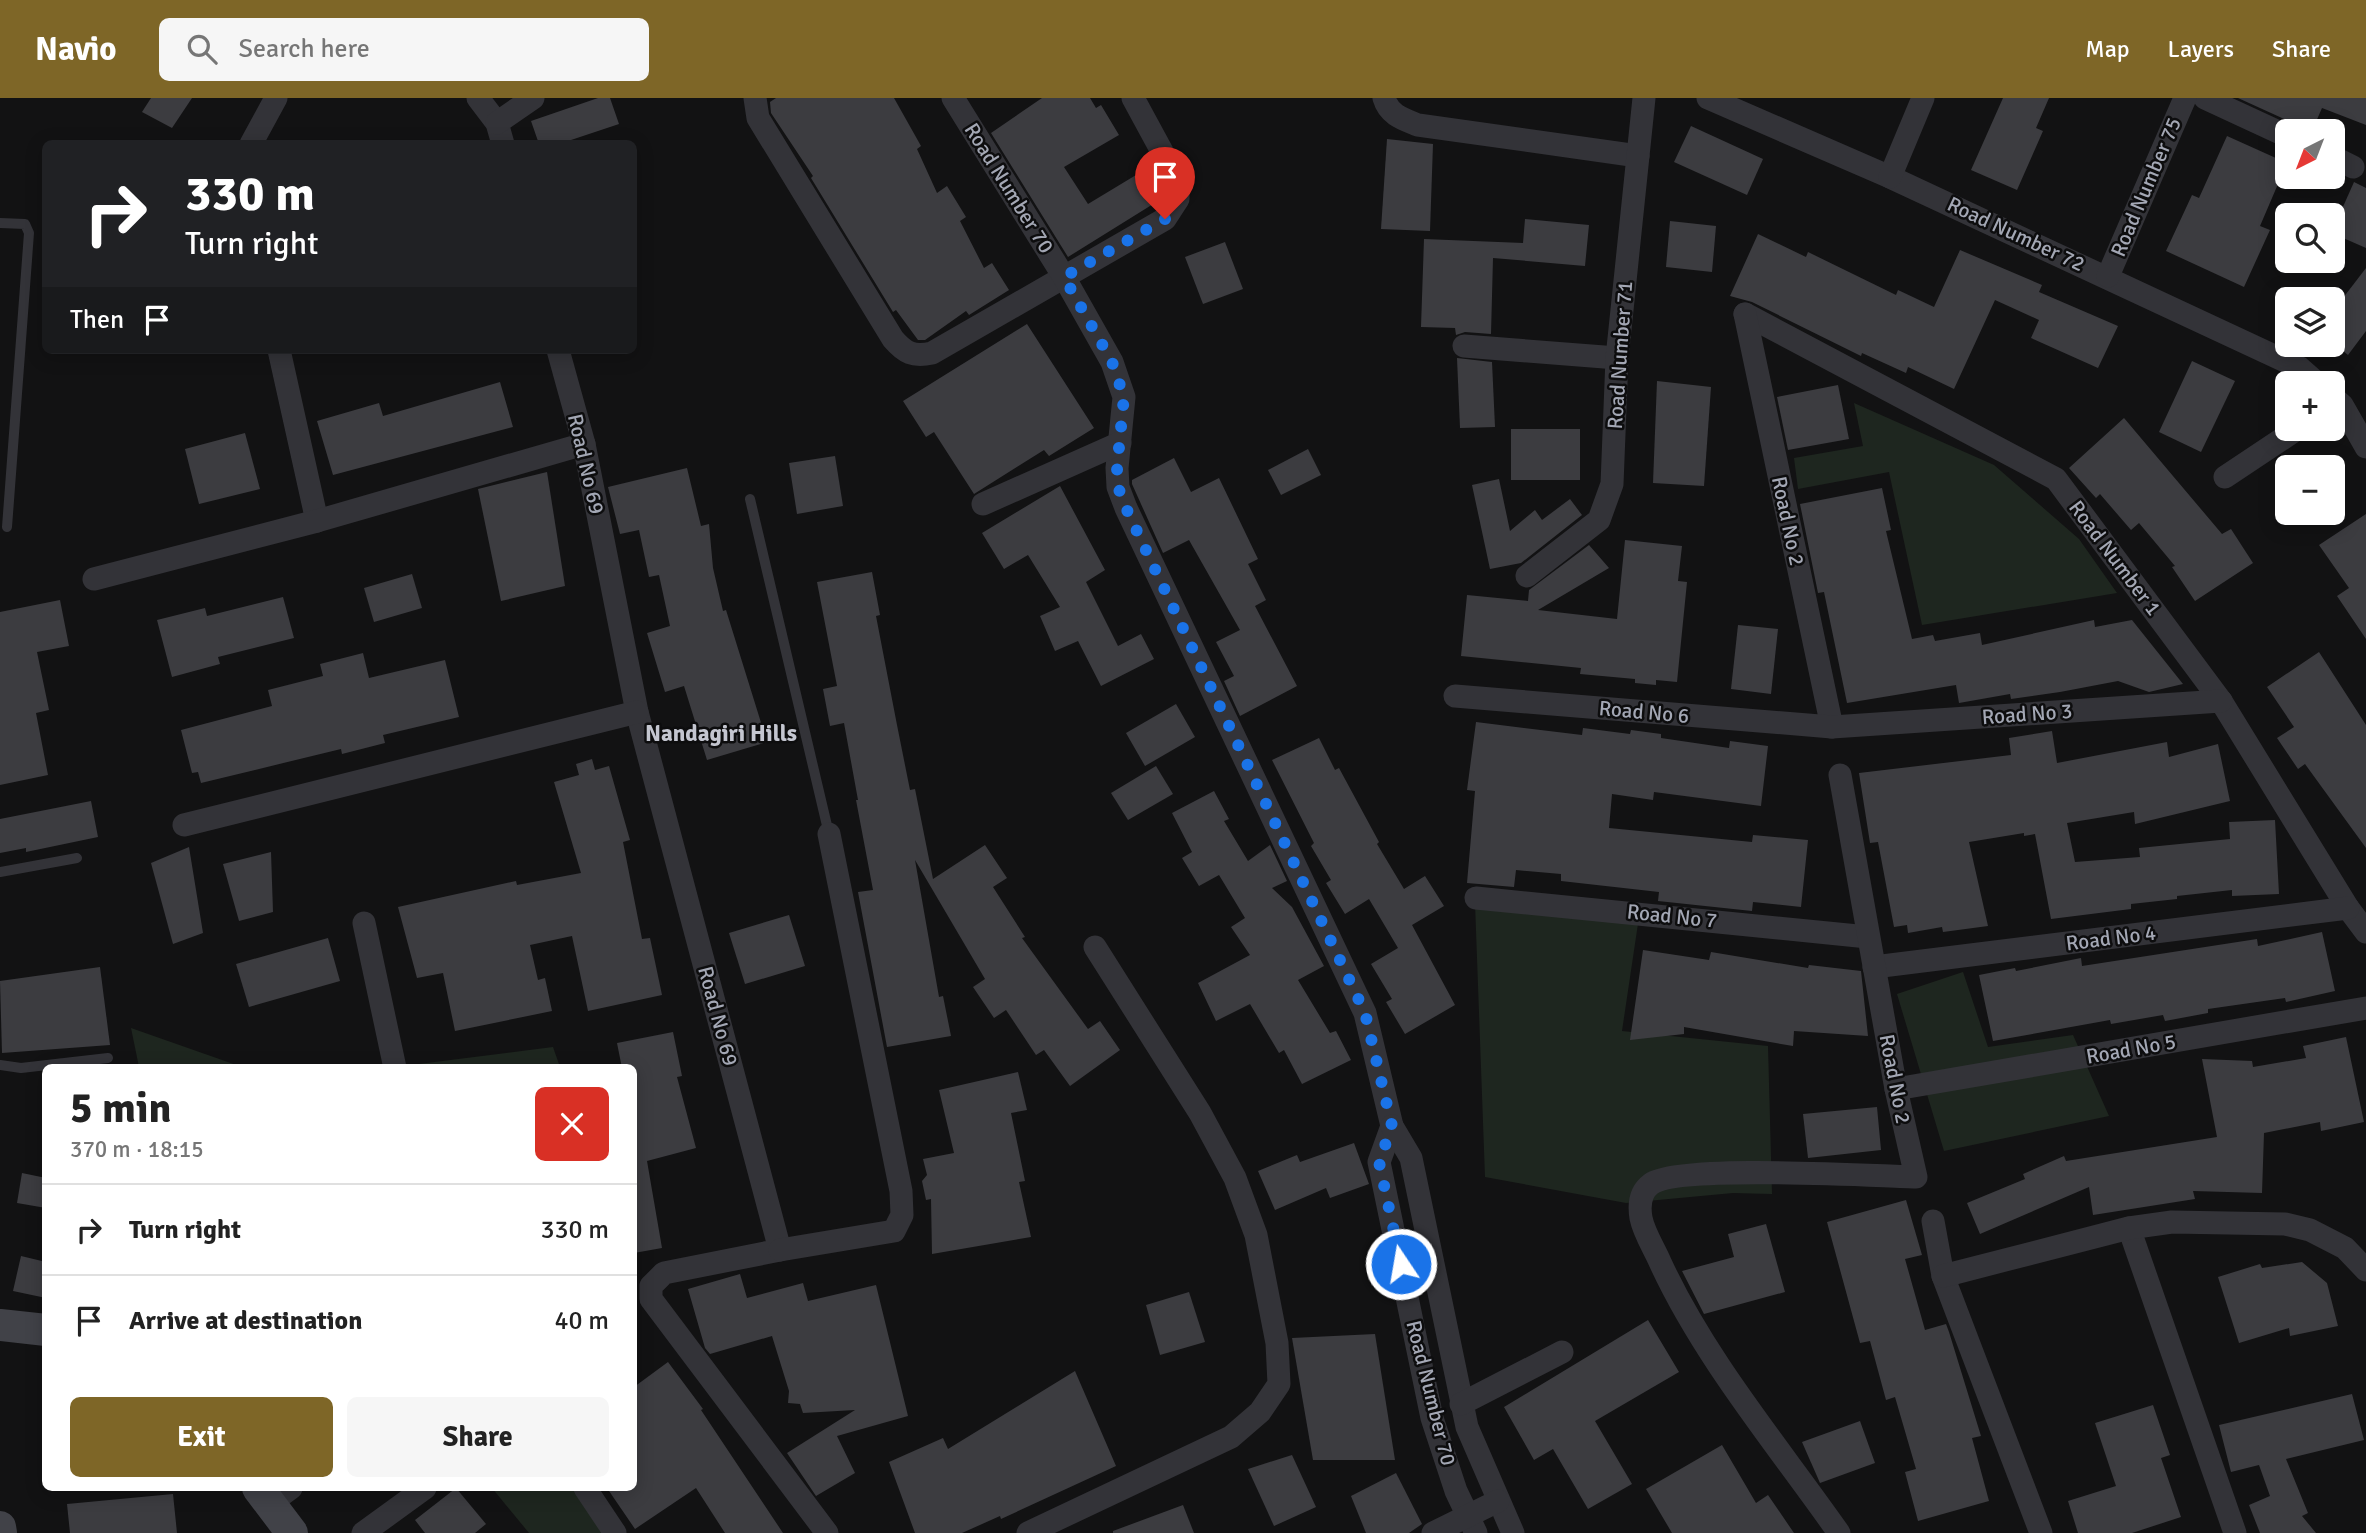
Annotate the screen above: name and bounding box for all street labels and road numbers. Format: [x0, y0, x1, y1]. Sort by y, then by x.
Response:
street label: Road Number 75 [2105, 113, 2187, 261]
street label: Road Number 70 [959, 118, 1059, 258]
street label: Road Number 72 [1943, 191, 2089, 277]
street label: Road Number 71 [1602, 280, 1638, 430]
street label: Road No 69 [562, 411, 610, 517]
street label: Road No 2 [1766, 474, 1810, 568]
street label: Road Number 1 [2063, 495, 2167, 621]
street label: Road No 6 [1598, 695, 1690, 729]
street label: Road No 3 [1981, 698, 2073, 730]
street label: Road No 7 [1626, 898, 1718, 934]
street label: Road No 4 [2064, 920, 2158, 956]
street label: Road No 69 [692, 963, 744, 1069]
street label: Road No 5 [2084, 1028, 2178, 1070]
street label: Road No 2 [1874, 1032, 1916, 1126]
street label: Road Number 70 [1400, 1318, 1462, 1468]

